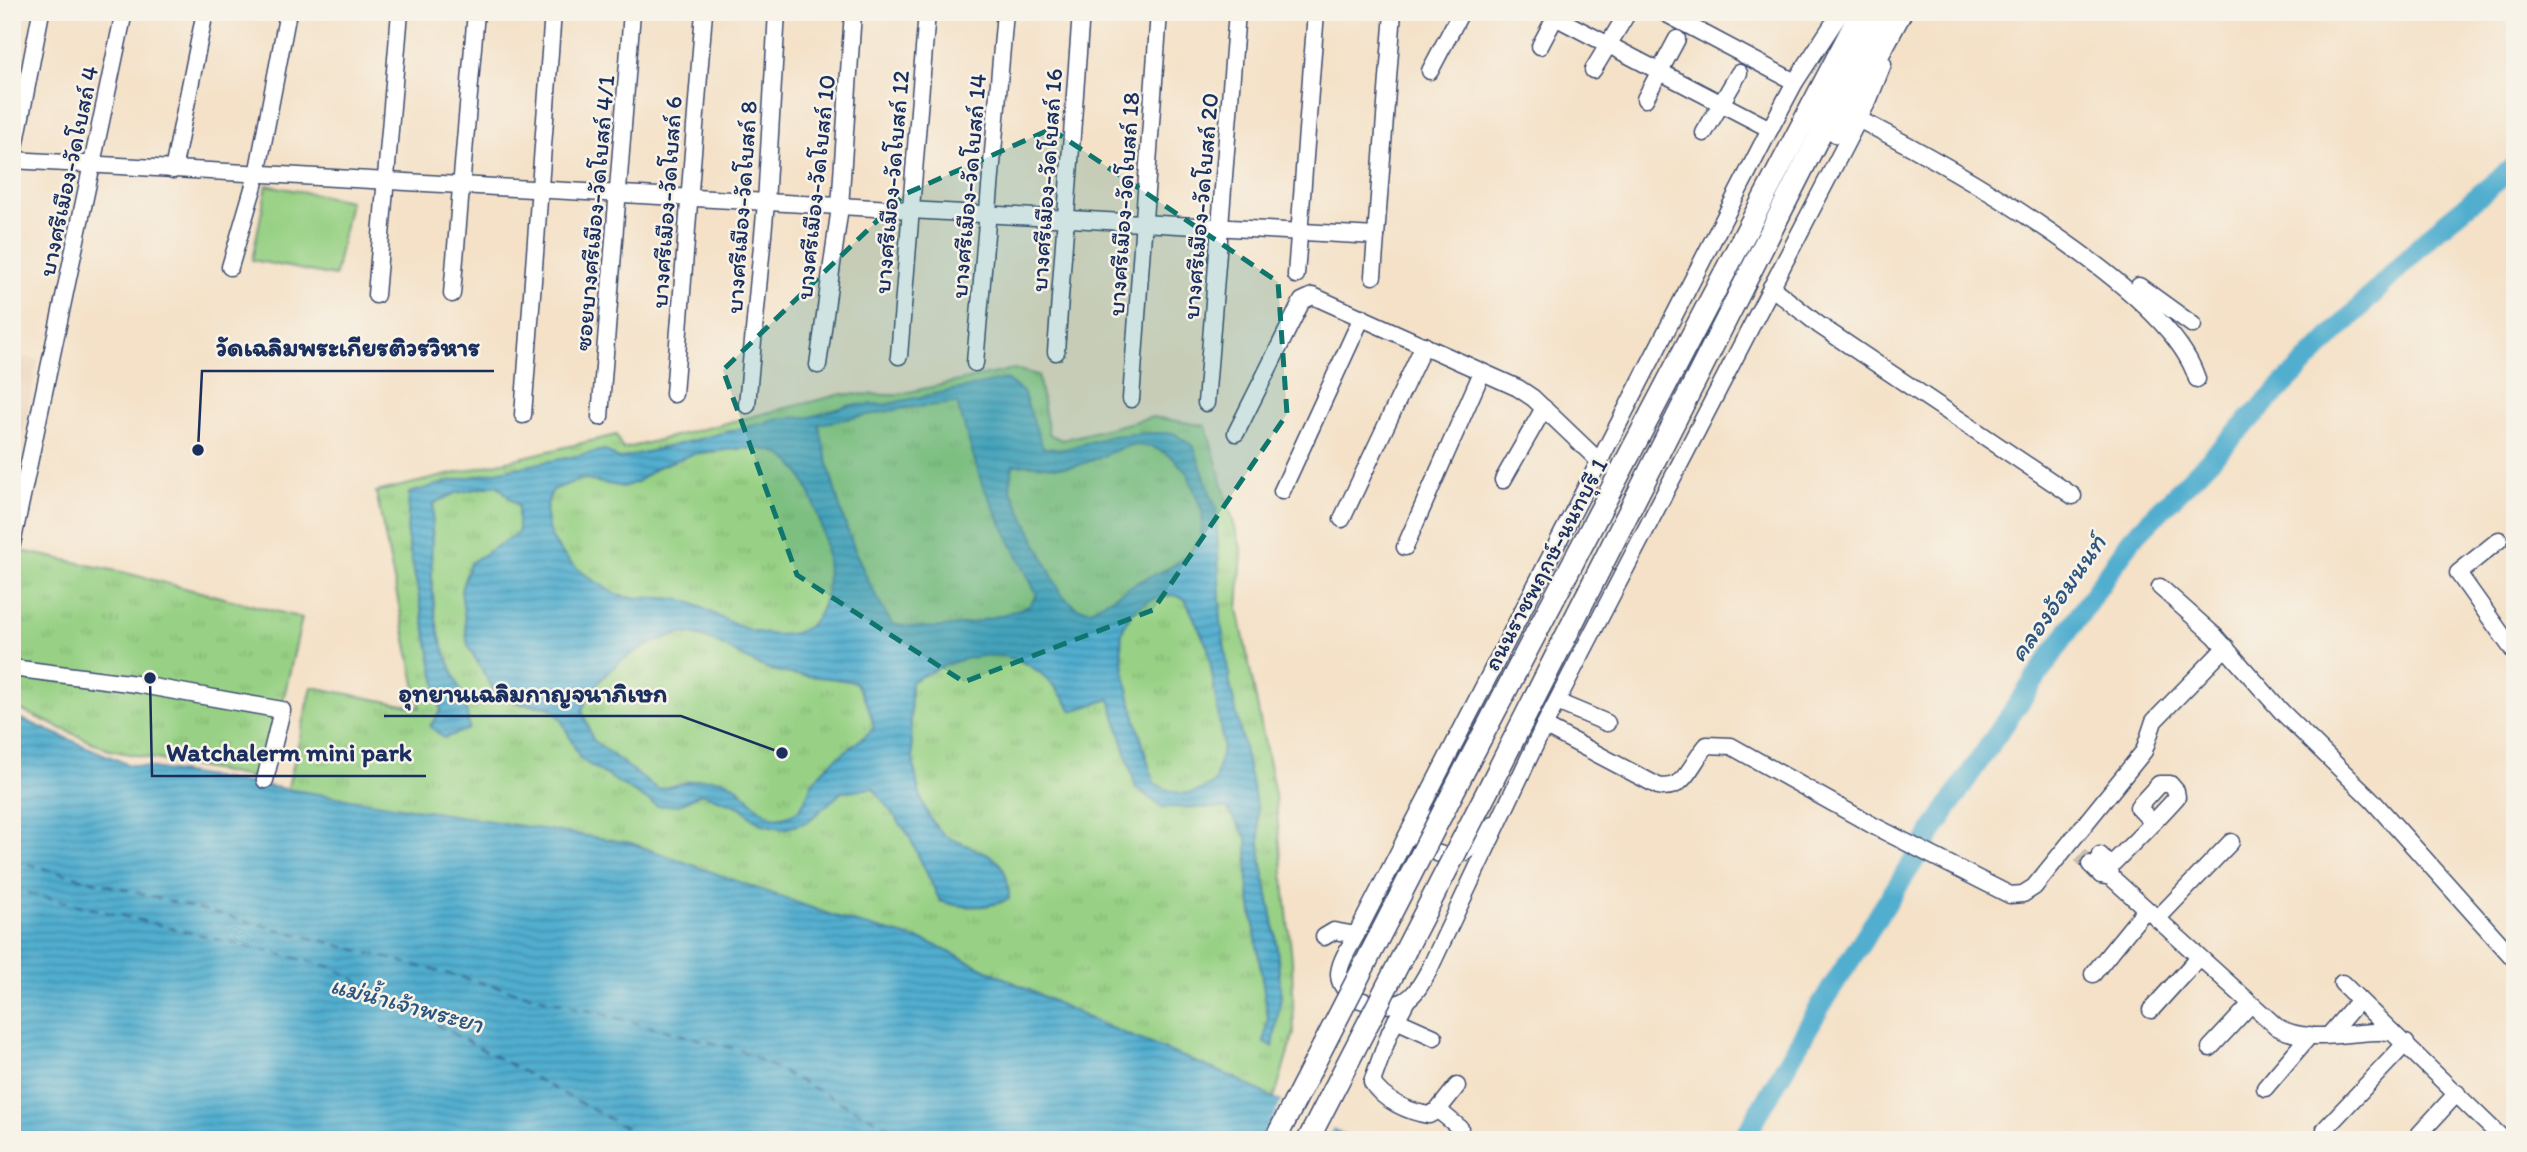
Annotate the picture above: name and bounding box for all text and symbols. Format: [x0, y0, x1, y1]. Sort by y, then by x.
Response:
street label: บางศรีเมือง-วัดโบสถ์ 4 [32, 63, 104, 279]
street label: บางศรีเมือง-วัดโบสถ์ 16 [1024, 67, 1068, 293]
street label: บางศรีเมือง-วัดโบสถ์ 12 [867, 69, 915, 295]
street label: บางศรีเมือง-วัดโบสถ์ 14 [944, 72, 992, 300]
street label: บางศรีเมือง-วัดโบสถ์ 10 [789, 73, 841, 301]
street label: ซอยบางศรีเมือง-วัดโบสถ์ 4/1 [567, 74, 621, 352]
street label: บางศรีเมือง-วัดโบสถ์ 18 [1101, 91, 1145, 317]
street label: บางศรีเมือง-วัดโบสถ์ 20 [1176, 91, 1224, 321]
street label: บางศรีเมือง-วัดโบสถ์ 6 [644, 95, 688, 309]
street label: บางศรีเมือง-วัดโบสถ์ 8 [719, 100, 763, 314]
callout: วัดเฉลิมพระเกียรติวรวิหาร [202, 324, 494, 371]
text: วัดเฉลิมพระเกียรติวรวิหาร [216, 331, 480, 363]
street label: ถนนราชพฤกษ์-นนทบุรี 1 [1477, 453, 1615, 676]
water label: คลองอ้อมนนท์ [2001, 526, 2114, 668]
callout: อุทยานเฉลิมกาญจนาภิเษก [384, 669, 681, 716]
text: อุทยานเฉลิมกาญจนาภิเษก [399, 677, 667, 711]
callout: Watchalerm mini park [152, 729, 426, 776]
text: Watchalerm mini park [166, 736, 413, 768]
water label: แม่น้ำเจ้าพระยา [327, 968, 488, 1040]

